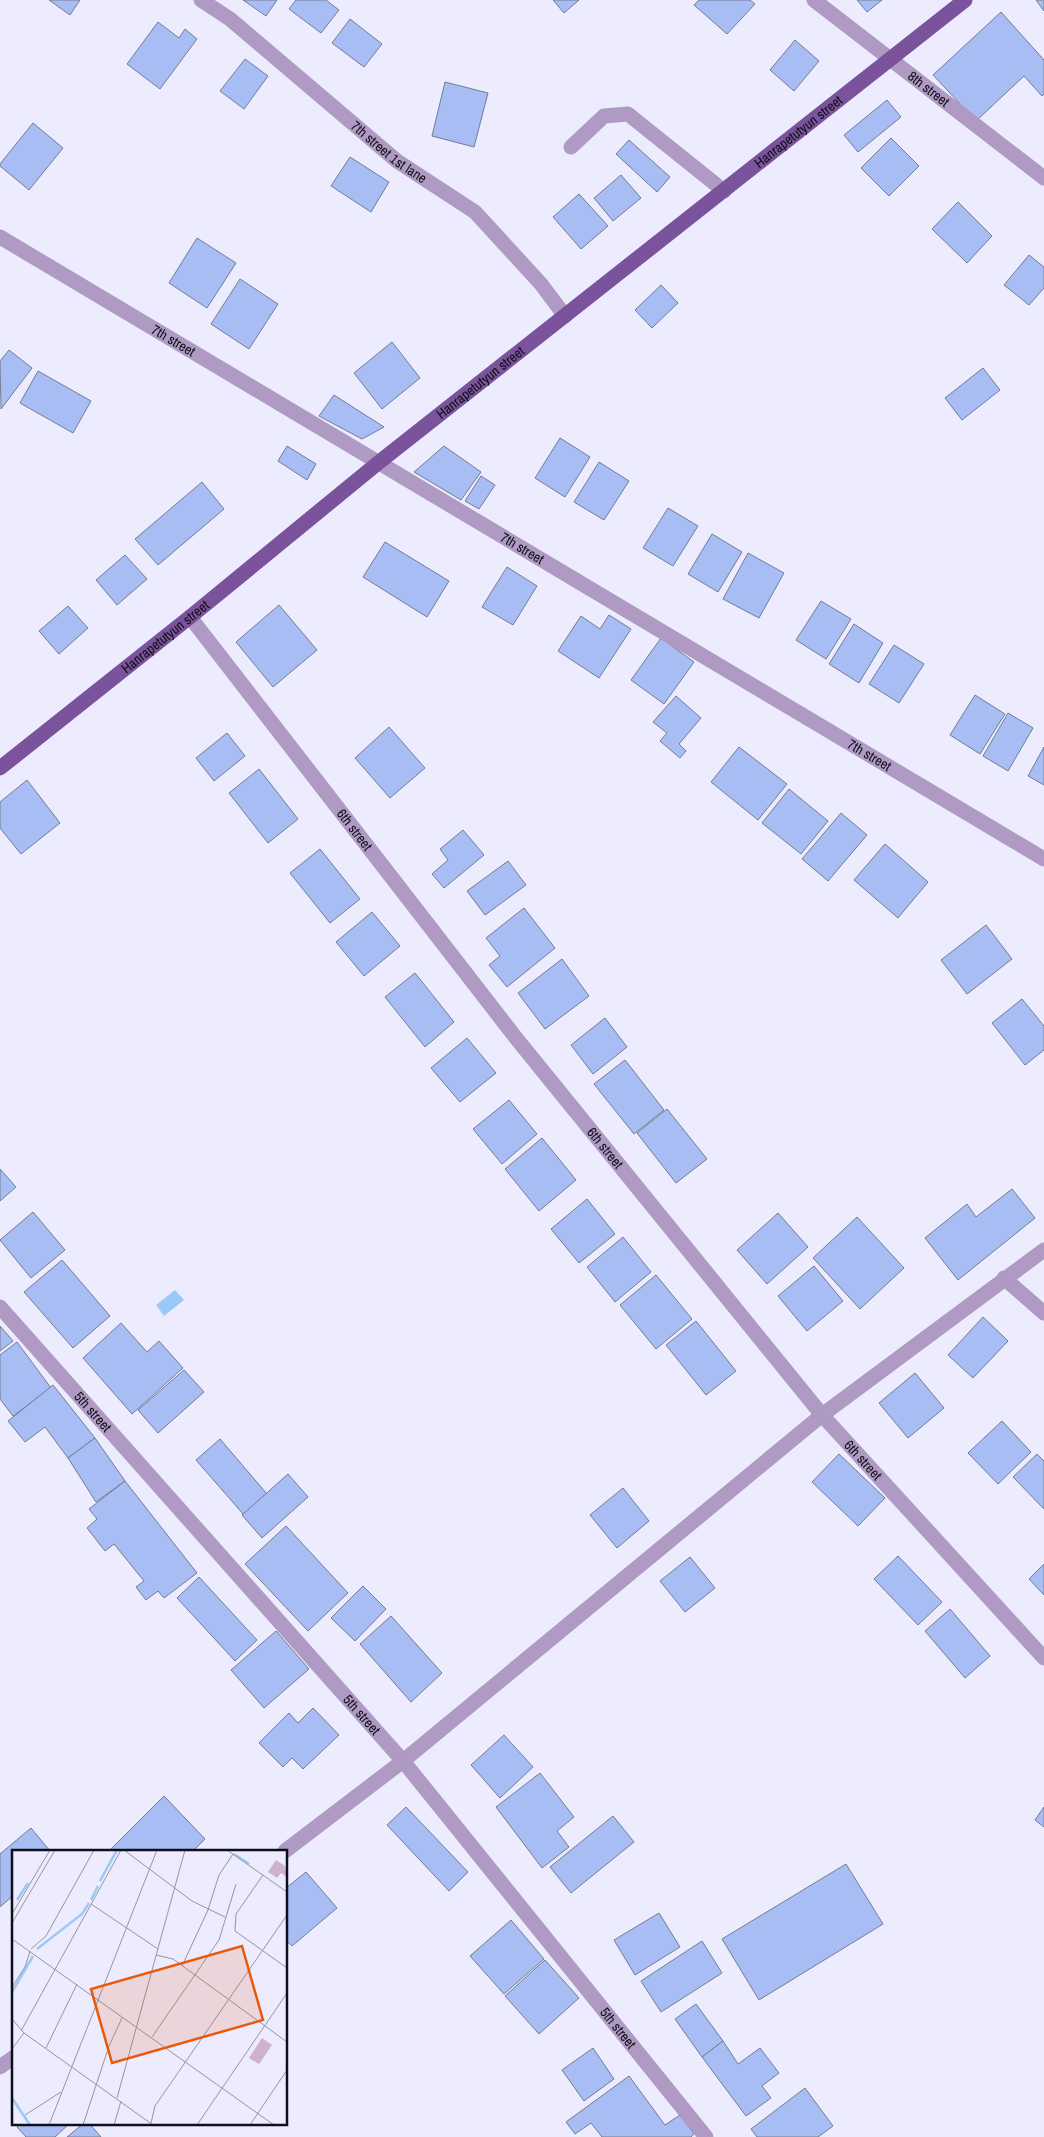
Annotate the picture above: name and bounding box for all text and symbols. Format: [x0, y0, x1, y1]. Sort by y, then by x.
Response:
street label: 8th street [904, 67, 953, 111]
street label: Hanrapetutyun street [751, 91, 846, 172]
street label: 7th street 1st lane [347, 117, 430, 187]
street label: 7th street [148, 320, 199, 360]
street label: Hanrapetutyun street [433, 342, 528, 423]
street label: 7th street [497, 528, 548, 568]
street label: Hanrapetutyun street [118, 596, 213, 677]
street label: 7th street [844, 735, 895, 775]
street label: 6th street [333, 805, 376, 854]
street label: 6th street [583, 1124, 627, 1172]
street label: 5th street [70, 1388, 116, 1436]
street label: 6th street [840, 1436, 886, 1484]
street label: 5th street [339, 1691, 384, 1738]
inset map [12, 1850, 288, 2124]
street label: 5th street [596, 2004, 640, 2052]

